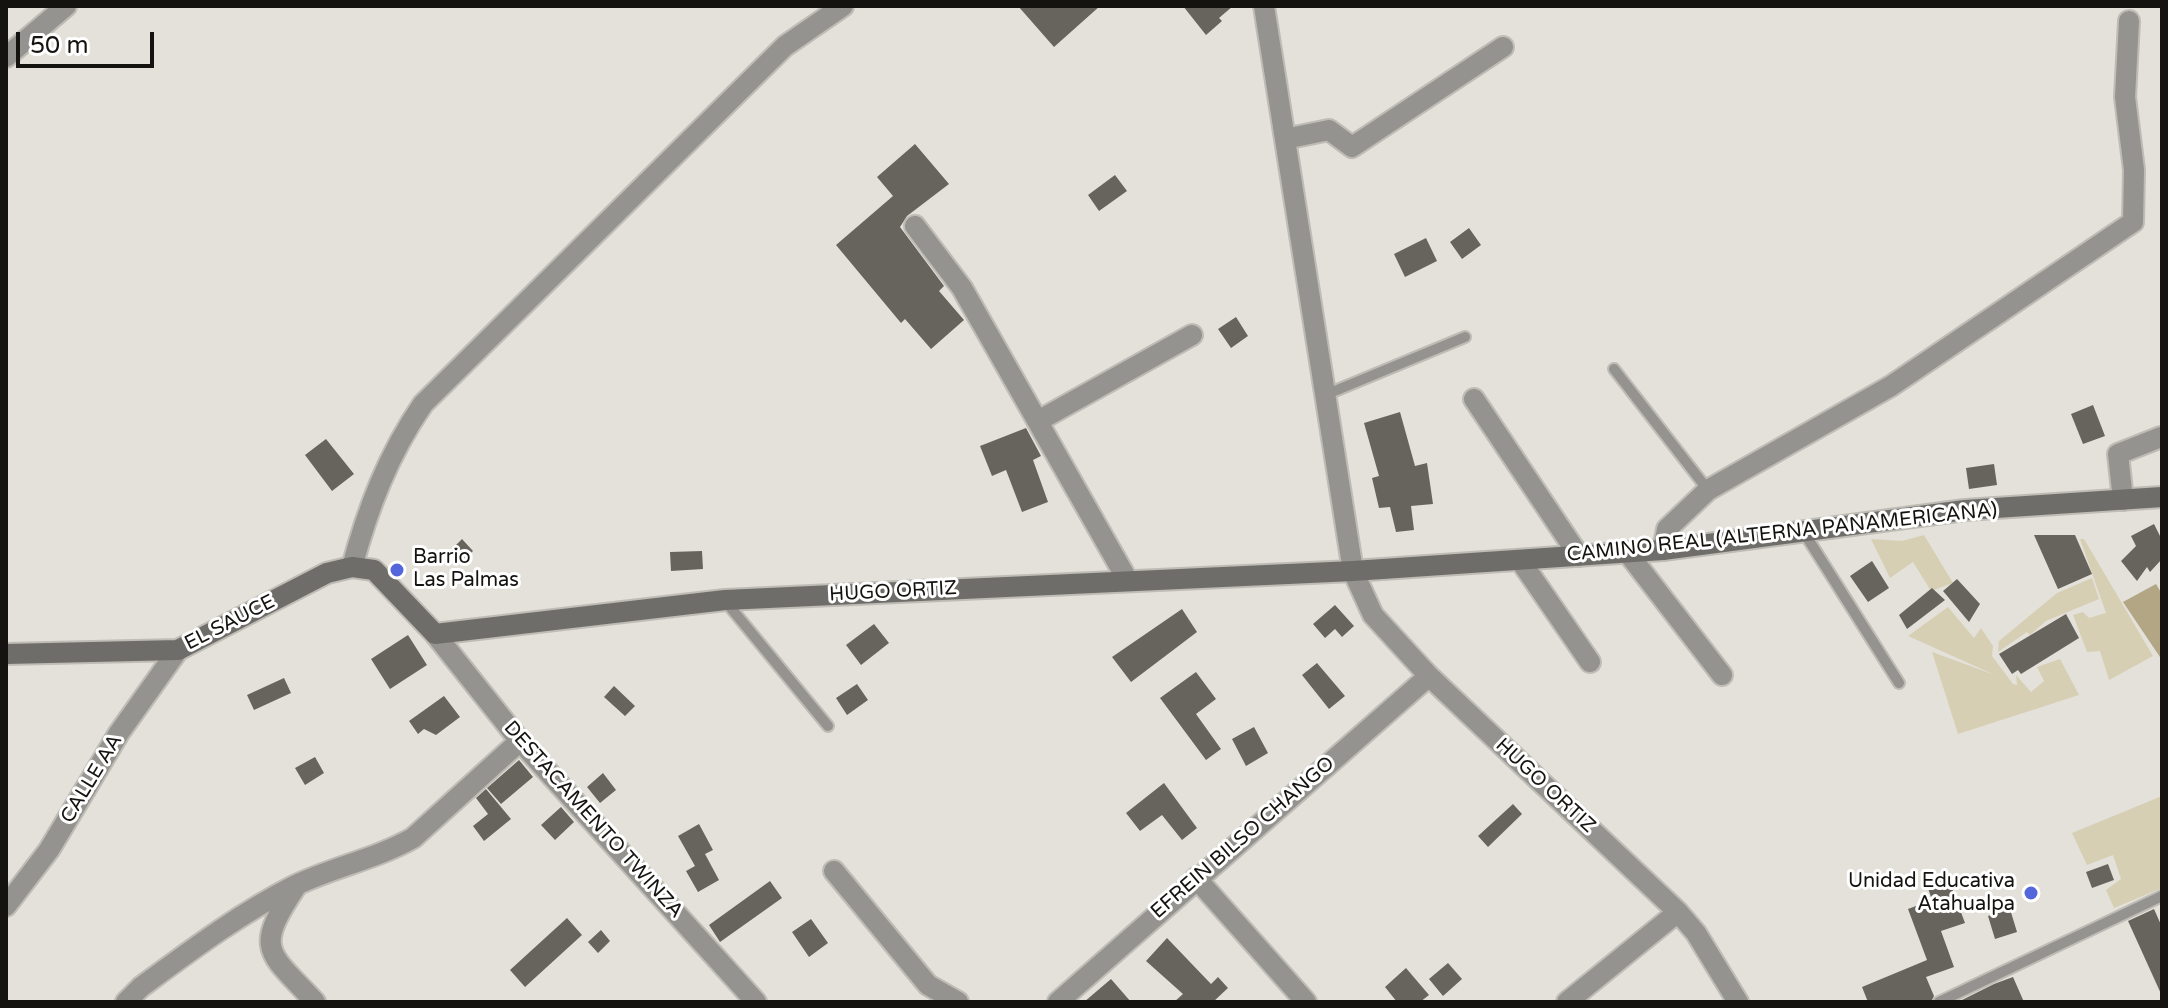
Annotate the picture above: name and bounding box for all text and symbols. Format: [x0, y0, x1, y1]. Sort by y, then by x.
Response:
scale bar [20, 16, 158, 66]
text: 50 m [30, 31, 88, 60]
street label: CAMINO REAL (ALTERNA PANAMERICANA) [1566, 498, 1998, 568]
place label: Barrio Las Palmas [413, 546, 519, 593]
marker: Barrio Las Palmas [388, 561, 406, 579]
street label: HUGO ORTIZ [828, 577, 958, 607]
street label: EL SAUCE [181, 590, 279, 656]
street label: DESTACAMENTO TWINZA [498, 717, 688, 923]
street label: CALLE AA [56, 730, 128, 828]
street label: HUGO ORTIZ [1490, 734, 1600, 838]
street label: EFREIN BILSO CHANGO [1146, 752, 1340, 924]
place label: Unidad Educativa Atahualpa [1848, 870, 2015, 917]
marker: Unidad Educativa Atahualpa [2022, 884, 2040, 902]

